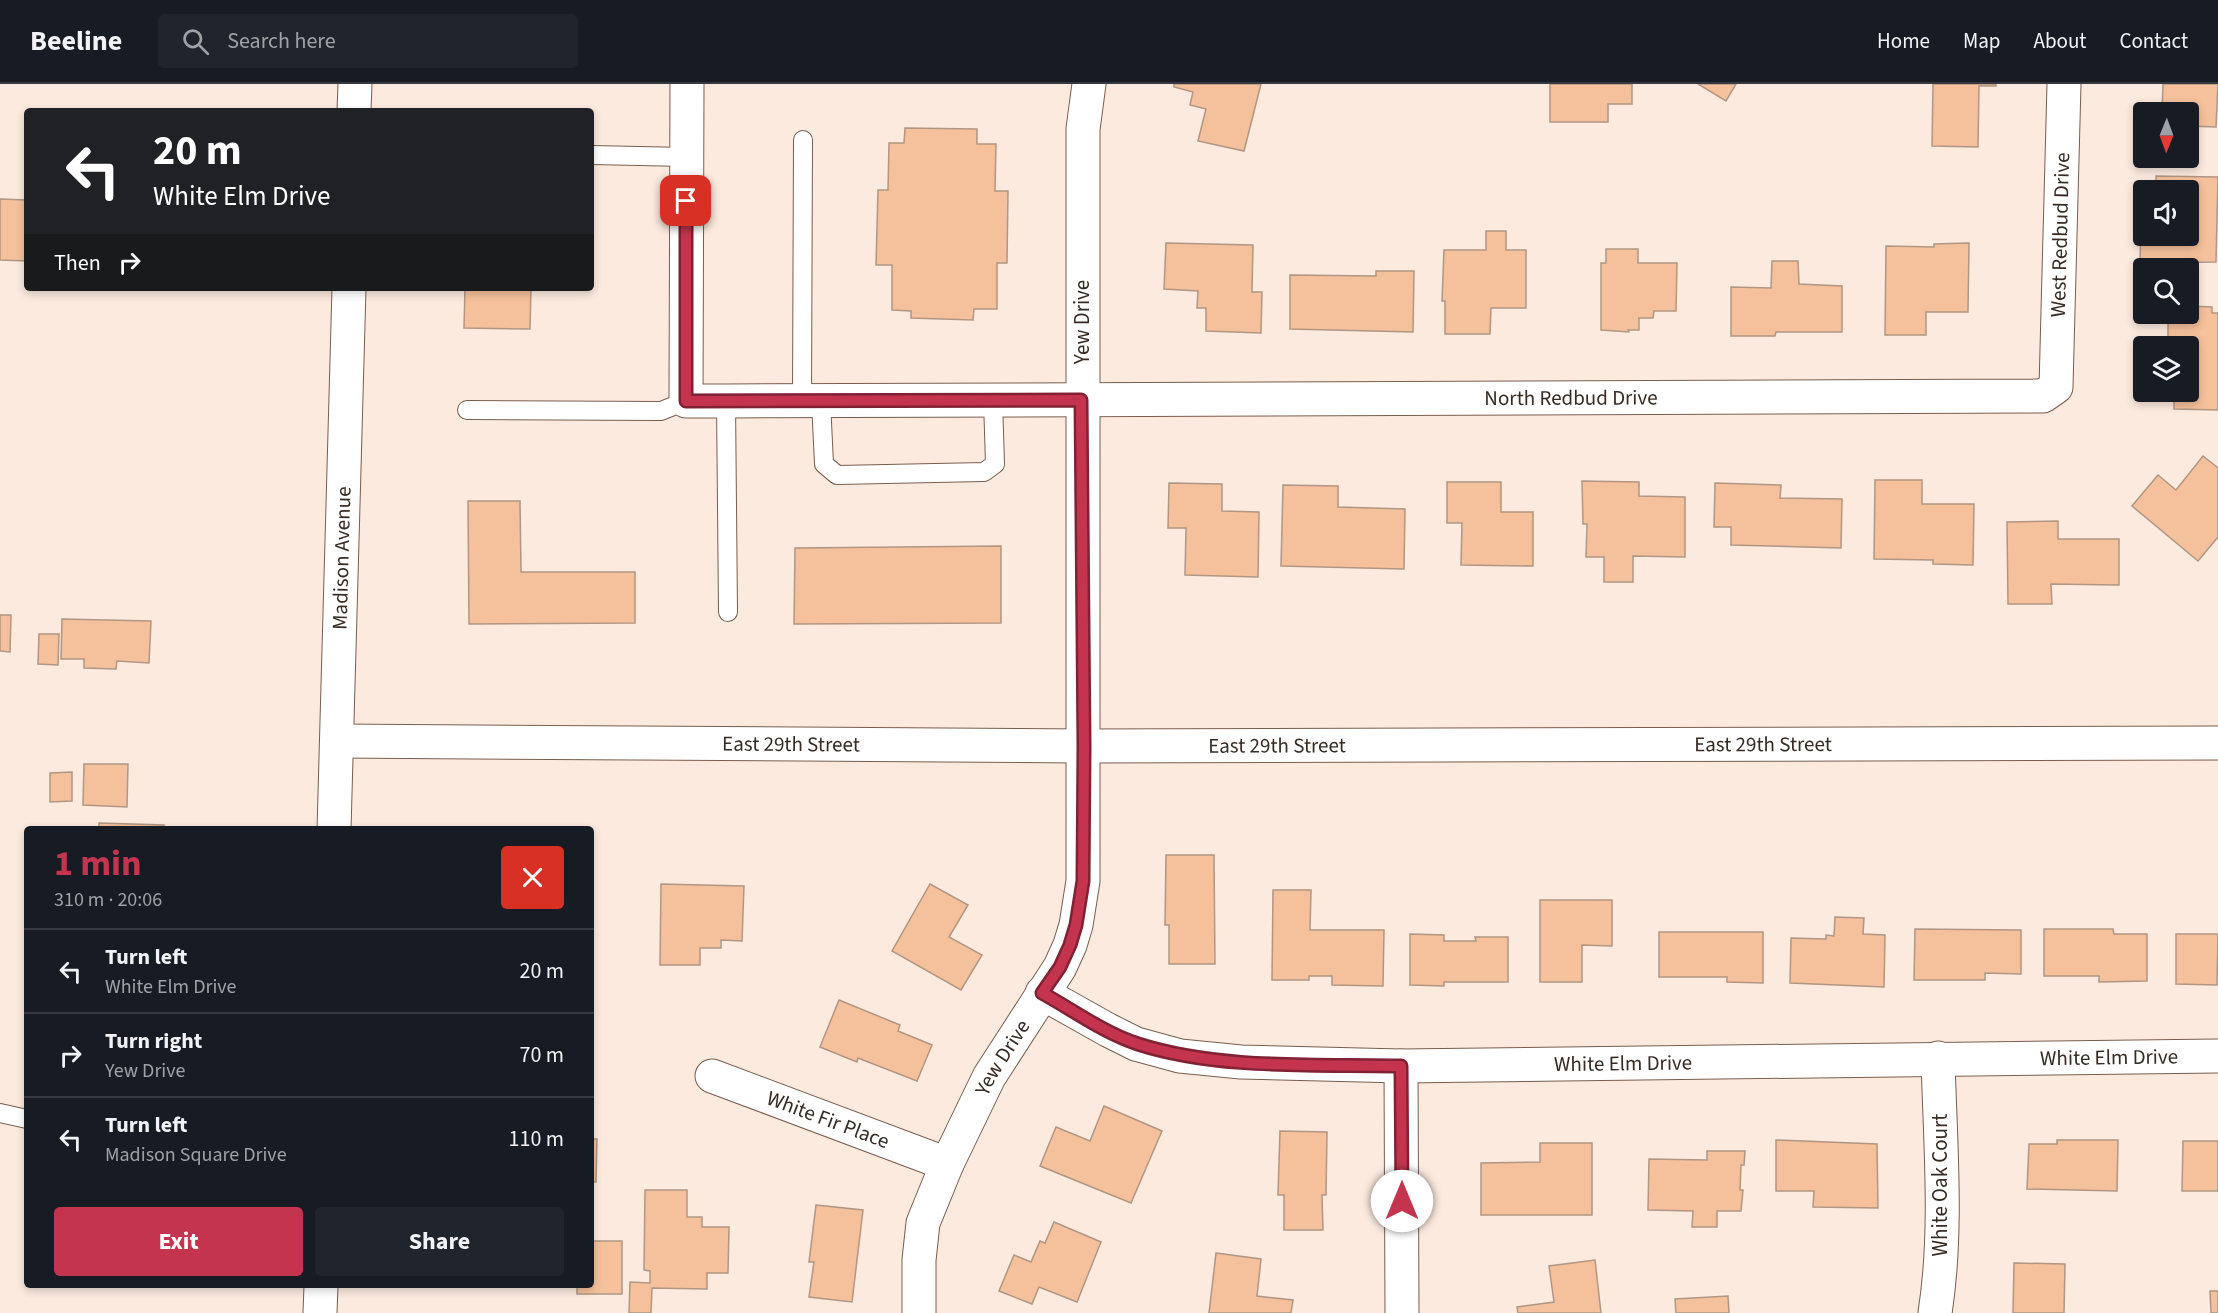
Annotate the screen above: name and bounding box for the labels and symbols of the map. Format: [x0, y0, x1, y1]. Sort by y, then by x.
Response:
north arrow [2133, 102, 2199, 168]
street label: West Redbud Drive [2043, 152, 2077, 318]
pin [660, 175, 711, 226]
street label: Yew Drive [1067, 280, 1097, 365]
street label: North Redbud Drive [1484, 382, 1658, 413]
street label: Madison Avenue [325, 486, 359, 630]
street label: East 29th Street [722, 729, 860, 759]
street label: East 29th Street [1694, 729, 1832, 759]
street label: East 29th Street [1208, 730, 1346, 761]
street label: Yew Drive [967, 1014, 1037, 1101]
street label: White Elm Drive [2040, 1041, 2178, 1073]
street label: White Elm Drive [1554, 1047, 1692, 1079]
street label: White Fir Place [762, 1083, 894, 1156]
street label: White Oak Court [1925, 1114, 1955, 1256]
position arrow [1370, 1169, 1434, 1233]

